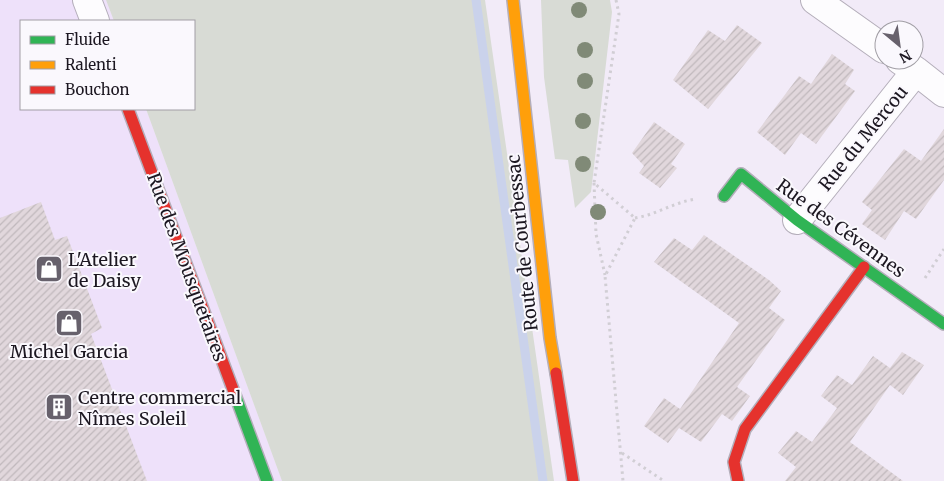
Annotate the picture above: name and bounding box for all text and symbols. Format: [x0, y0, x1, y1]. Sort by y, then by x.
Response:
legend [20, 20, 195, 110]
north arrow [874, 20, 924, 70]
text: Fluide [65, 30, 110, 49]
text: N [896, 46, 915, 67]
text: Ralenti [65, 55, 117, 74]
text: Bouchon [65, 80, 129, 99]
street label: Rue du Mercou [813, 81, 913, 195]
street label: Route de Courbessac [501, 154, 543, 332]
street label: Rue des Mousquetaires [142, 170, 232, 365]
street label: Rue des Cévennes [772, 174, 910, 283]
place label: L'Atelier de Daisy [68, 248, 141, 292]
shop icon: L'Atelier de Daisy [34, 254, 64, 284]
shop icon: Michel Garcia [54, 308, 84, 338]
place label: Michel Garcia [10, 340, 128, 363]
place label: Centre commercial Nîmes Soleil [78, 386, 242, 430]
building icon: Centre commercial Nîmes Soleil [44, 392, 74, 422]

